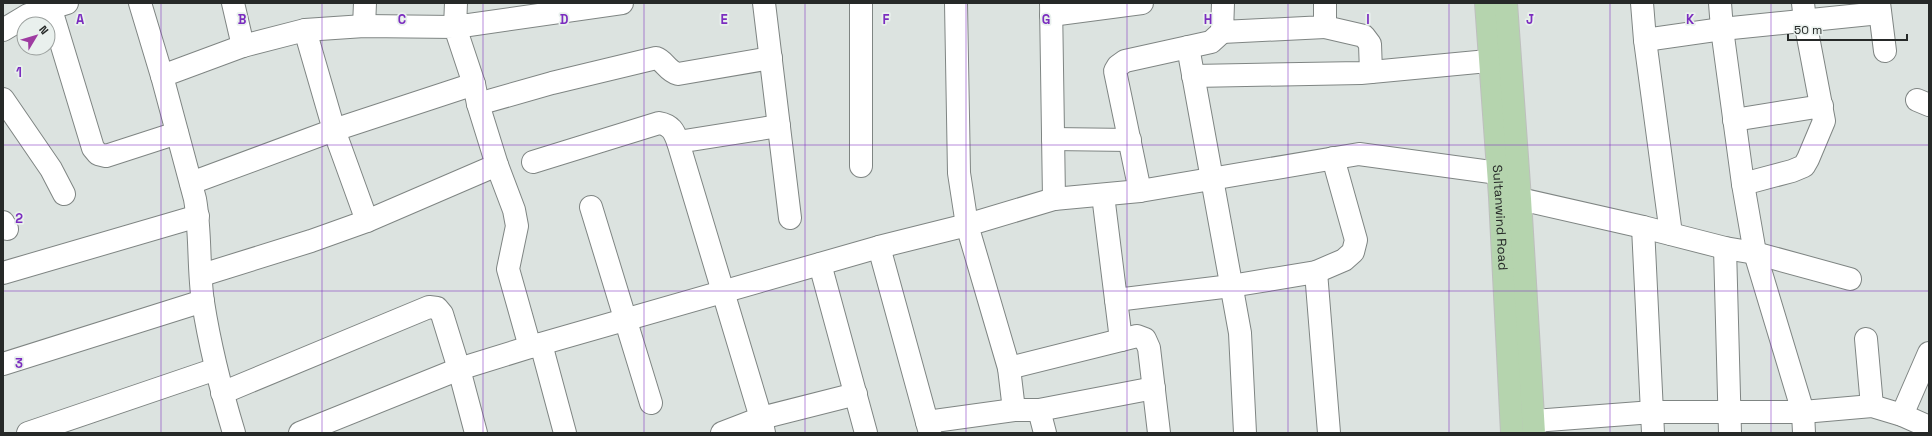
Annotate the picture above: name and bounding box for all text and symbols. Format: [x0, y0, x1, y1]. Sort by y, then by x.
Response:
text: A [76, 11, 85, 28]
text: B [238, 11, 247, 28]
text: C [398, 11, 406, 28]
text: D [560, 11, 569, 28]
text: E [720, 11, 728, 28]
text: F [883, 11, 890, 28]
text: G [1042, 11, 1050, 28]
text: H [1204, 11, 1212, 28]
text: I [1366, 11, 1370, 28]
text: J [1526, 11, 1534, 28]
text: K [1686, 11, 1695, 28]
north arrow [16, 16, 56, 56]
scale bar [1788, 16, 1907, 42]
text: 50 m [1794, 22, 1822, 38]
text: N [36, 23, 52, 37]
text: 1 [16, 64, 22, 81]
street label: Sultanwind Road [1489, 164, 1512, 271]
text: 2 [15, 210, 23, 227]
text: 3 [15, 355, 23, 372]

